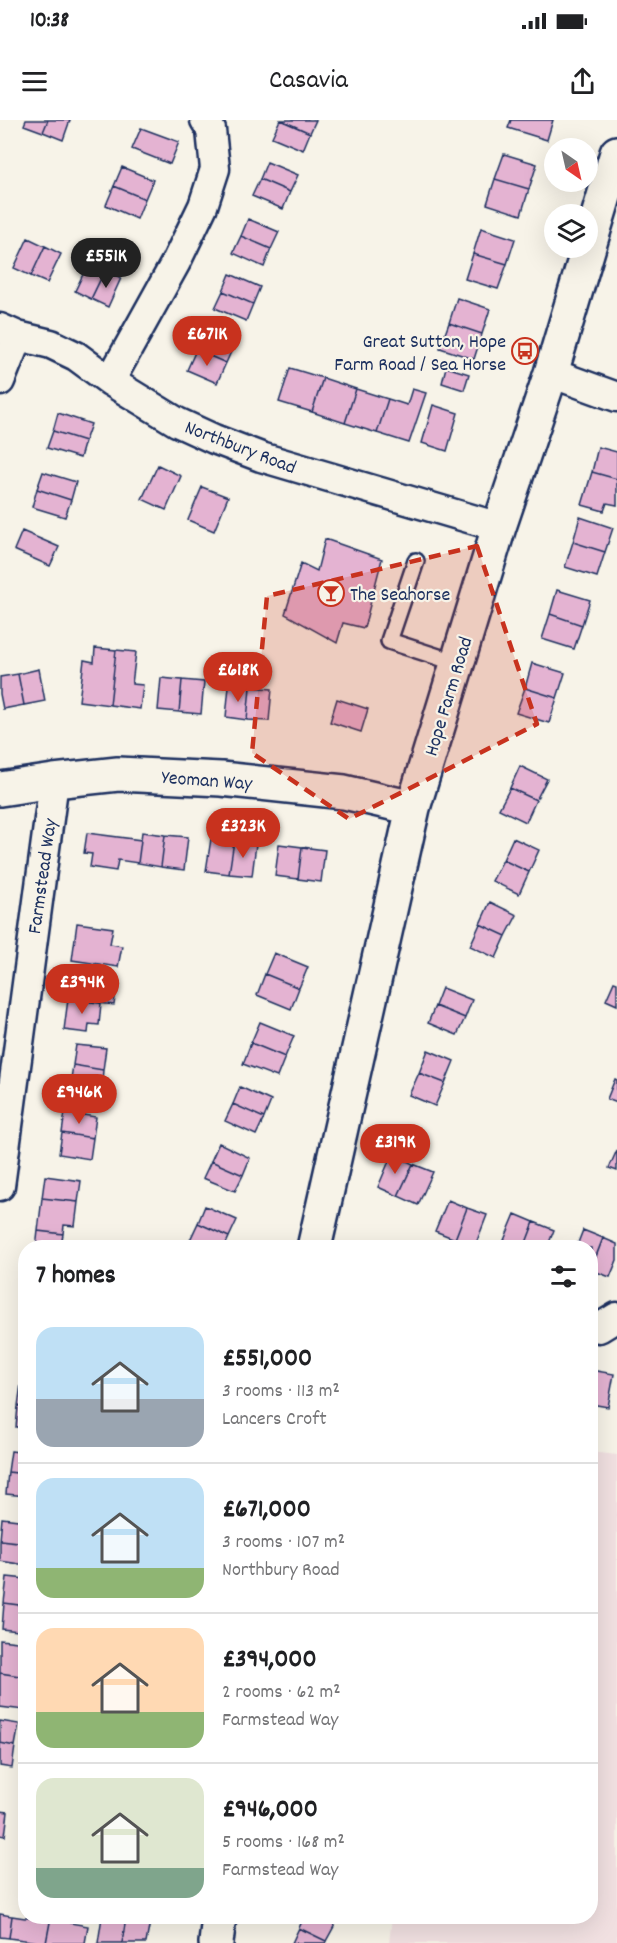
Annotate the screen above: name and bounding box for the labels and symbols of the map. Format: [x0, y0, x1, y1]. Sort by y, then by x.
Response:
north arrow [544, 138, 598, 192]
pin: £551K [64, 238, 148, 289]
pin: £671K [165, 316, 249, 367]
place label: Great Sutton, Hope Farm Road / Sea Horse [334, 329, 506, 380]
bus stop icon: Great Sutton, Hope Farm Road / Sea Horse [510, 336, 540, 366]
street label: Northbury Road [180, 415, 300, 483]
bar icon: The Seahorse [316, 578, 346, 608]
place label: The Seahorse [350, 582, 450, 610]
street label: Hope Farm Road [418, 634, 481, 760]
pin: £618K [196, 652, 280, 703]
street label: Yeoman Way [160, 765, 254, 799]
pin: £323K [201, 808, 285, 859]
street label: Farmstead Way [22, 816, 66, 936]
pin: £394K [40, 964, 124, 1015]
pin: £946K [37, 1074, 121, 1125]
pin: £319K [353, 1124, 437, 1175]

